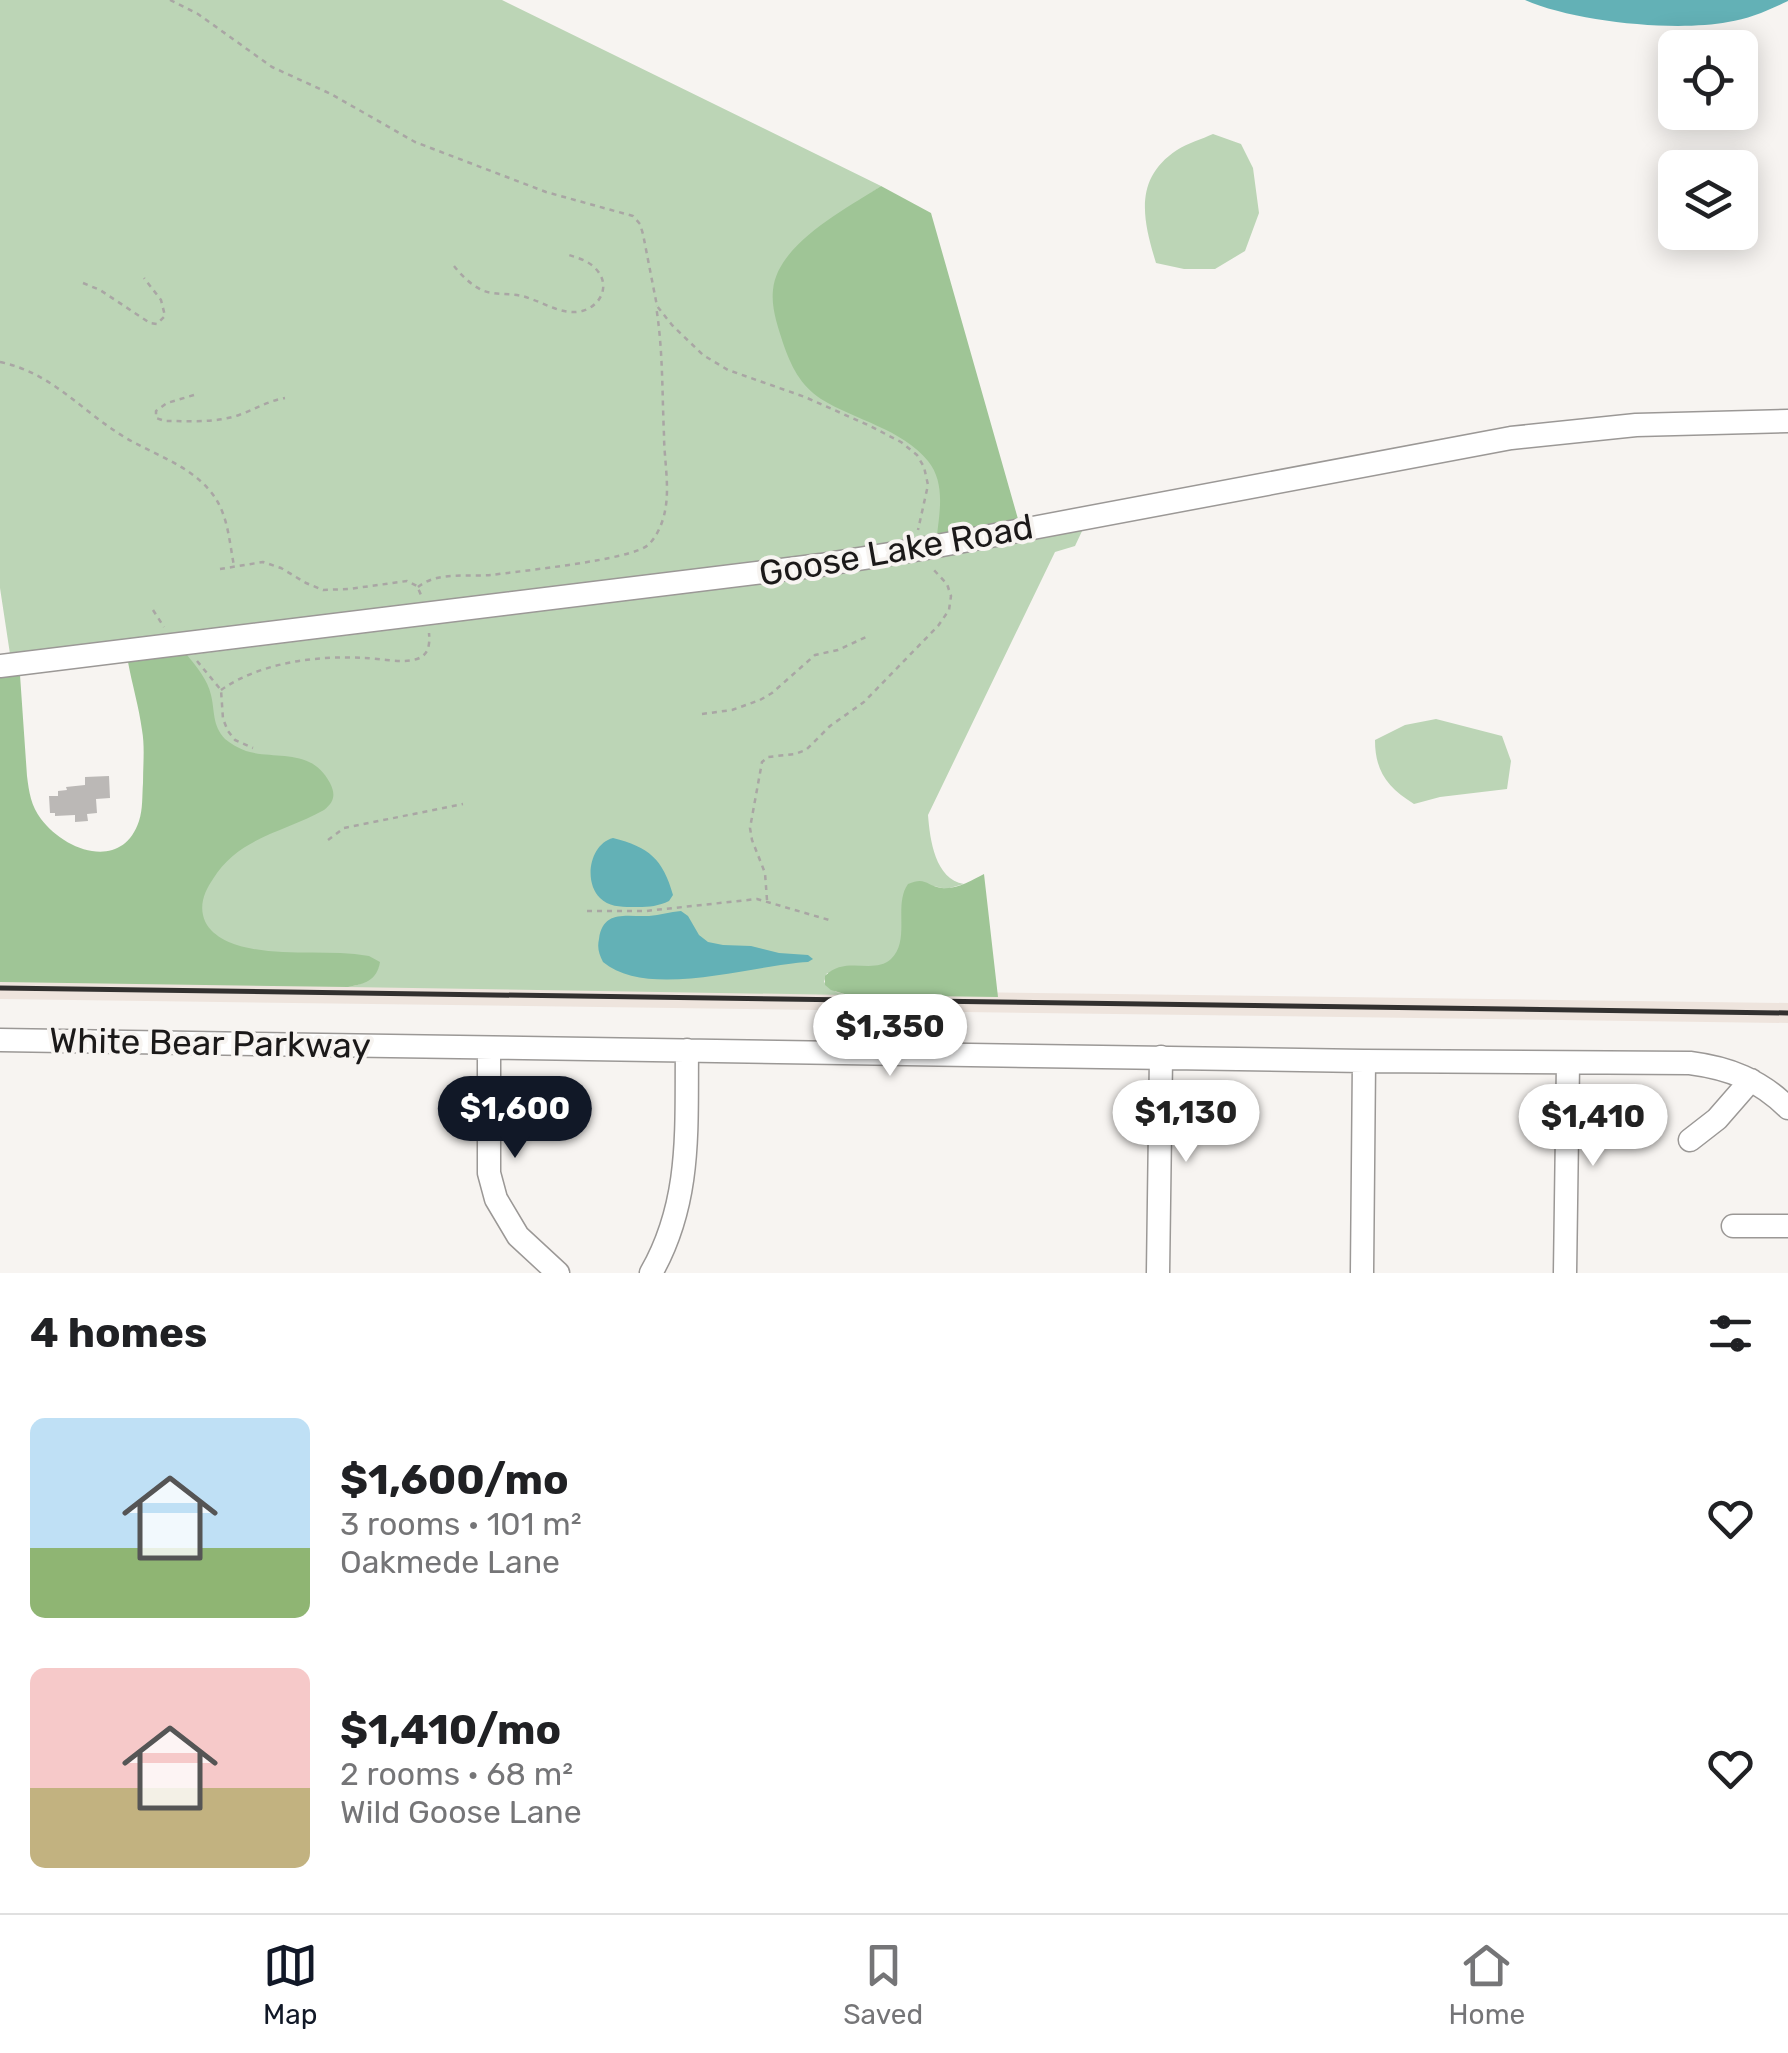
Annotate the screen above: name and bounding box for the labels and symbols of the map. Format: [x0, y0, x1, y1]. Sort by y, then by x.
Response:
street label: Goose Lake Road [756, 505, 1036, 595]
pin: $1,350 [809, 994, 971, 1079]
street label: White Bear Parkway [49, 1019, 371, 1067]
pin: $1,600 [434, 1076, 596, 1161]
pin: $1,130 [1105, 1080, 1267, 1165]
pin: $1,410 [1512, 1084, 1674, 1169]

